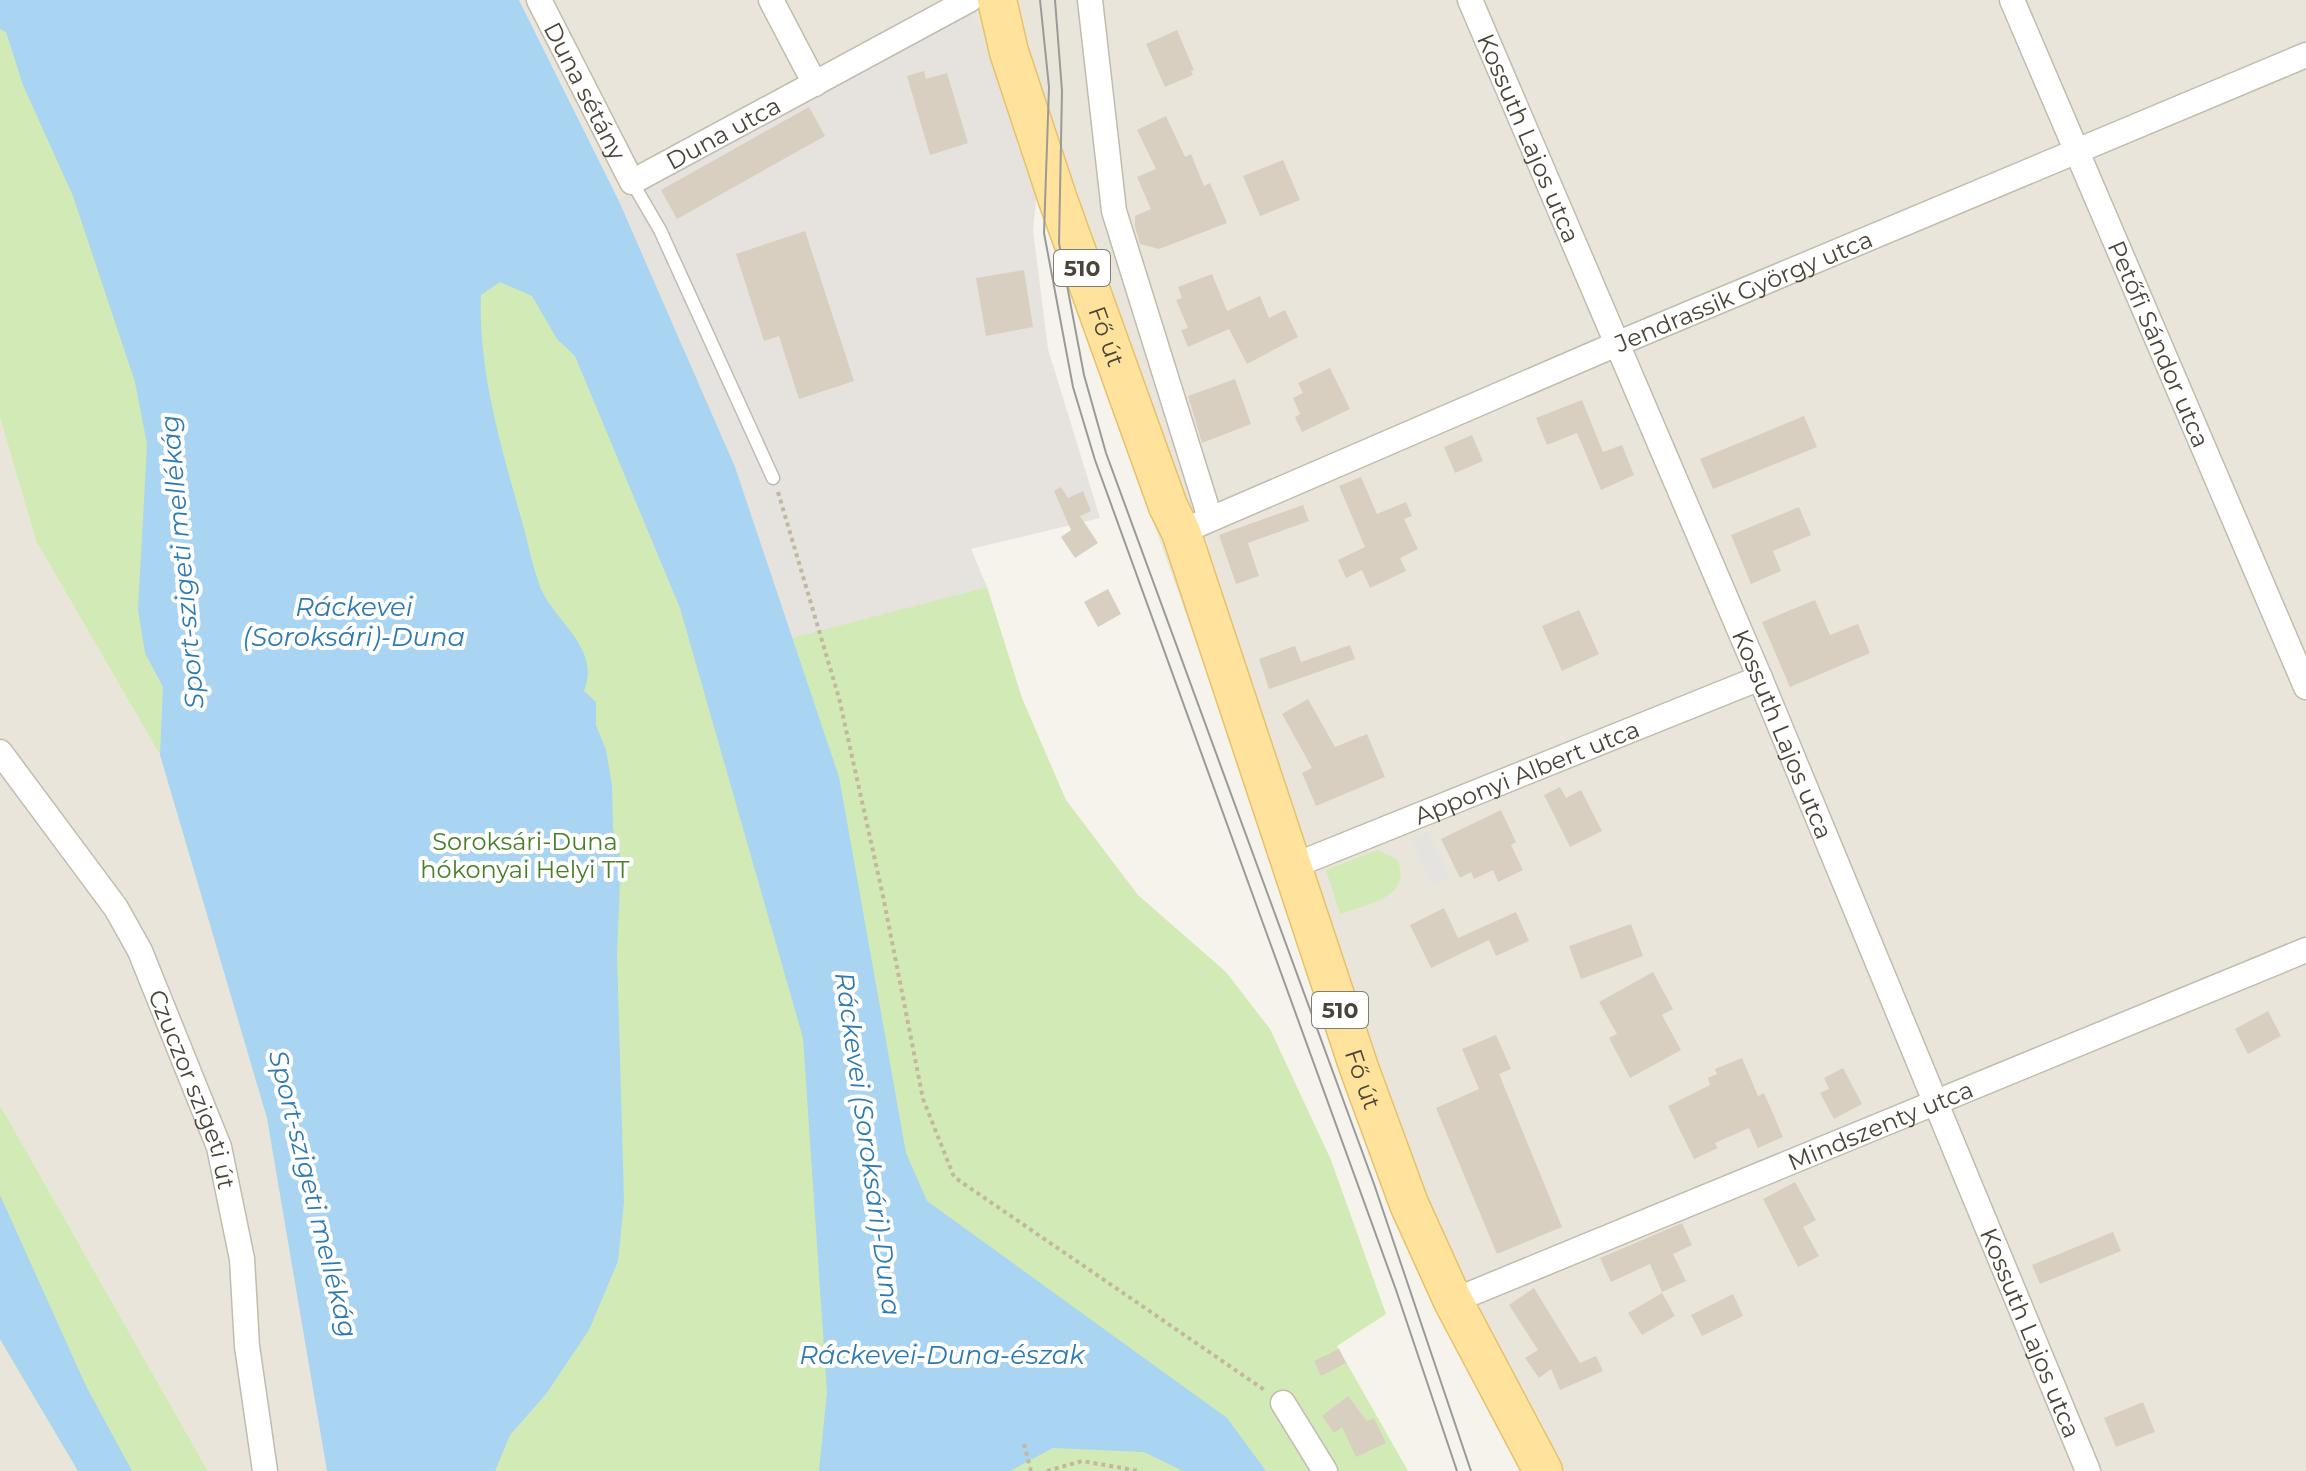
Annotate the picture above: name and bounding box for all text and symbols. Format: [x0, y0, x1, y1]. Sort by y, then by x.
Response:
street label: Duna sétány [538, 17, 633, 165]
street label: Kossuth Lajos utca [1472, 29, 1586, 247]
street label: Duna utca [661, 90, 785, 175]
street label: Jendrassik György utca [1609, 224, 1877, 358]
street label: Petőfi Sándor utca [2102, 236, 2216, 452]
road number: 510 [1054, 250, 1110, 286]
street label: Fő út [1083, 302, 1131, 371]
water label: Sport-szigeti mellékág [153, 414, 211, 710]
water label: Ráckevei (Soroksári)-Duna [243, 591, 465, 653]
street label: Kossuth Lajos utca [1726, 625, 1839, 843]
street label: Apponyi Albert utca [1410, 714, 1644, 830]
park label: Soroksári-Duna hókonyai Helyi TT [420, 827, 630, 884]
water label: Ráckevei (Soroksári)-Duna [828, 970, 908, 1318]
street label: Czuczor szigeti út [143, 985, 242, 1192]
road number: 510 [1312, 992, 1368, 1028]
street label: Fő út [1339, 1045, 1387, 1113]
water label: Sport-szigeti mellékág [262, 1047, 364, 1341]
street label: Mindszenty utca [1783, 1074, 1977, 1176]
street label: Kossuth Lajos utca [1975, 1224, 2087, 1442]
water label: Ráckevei-Duna-észak [799, 1339, 1086, 1371]

